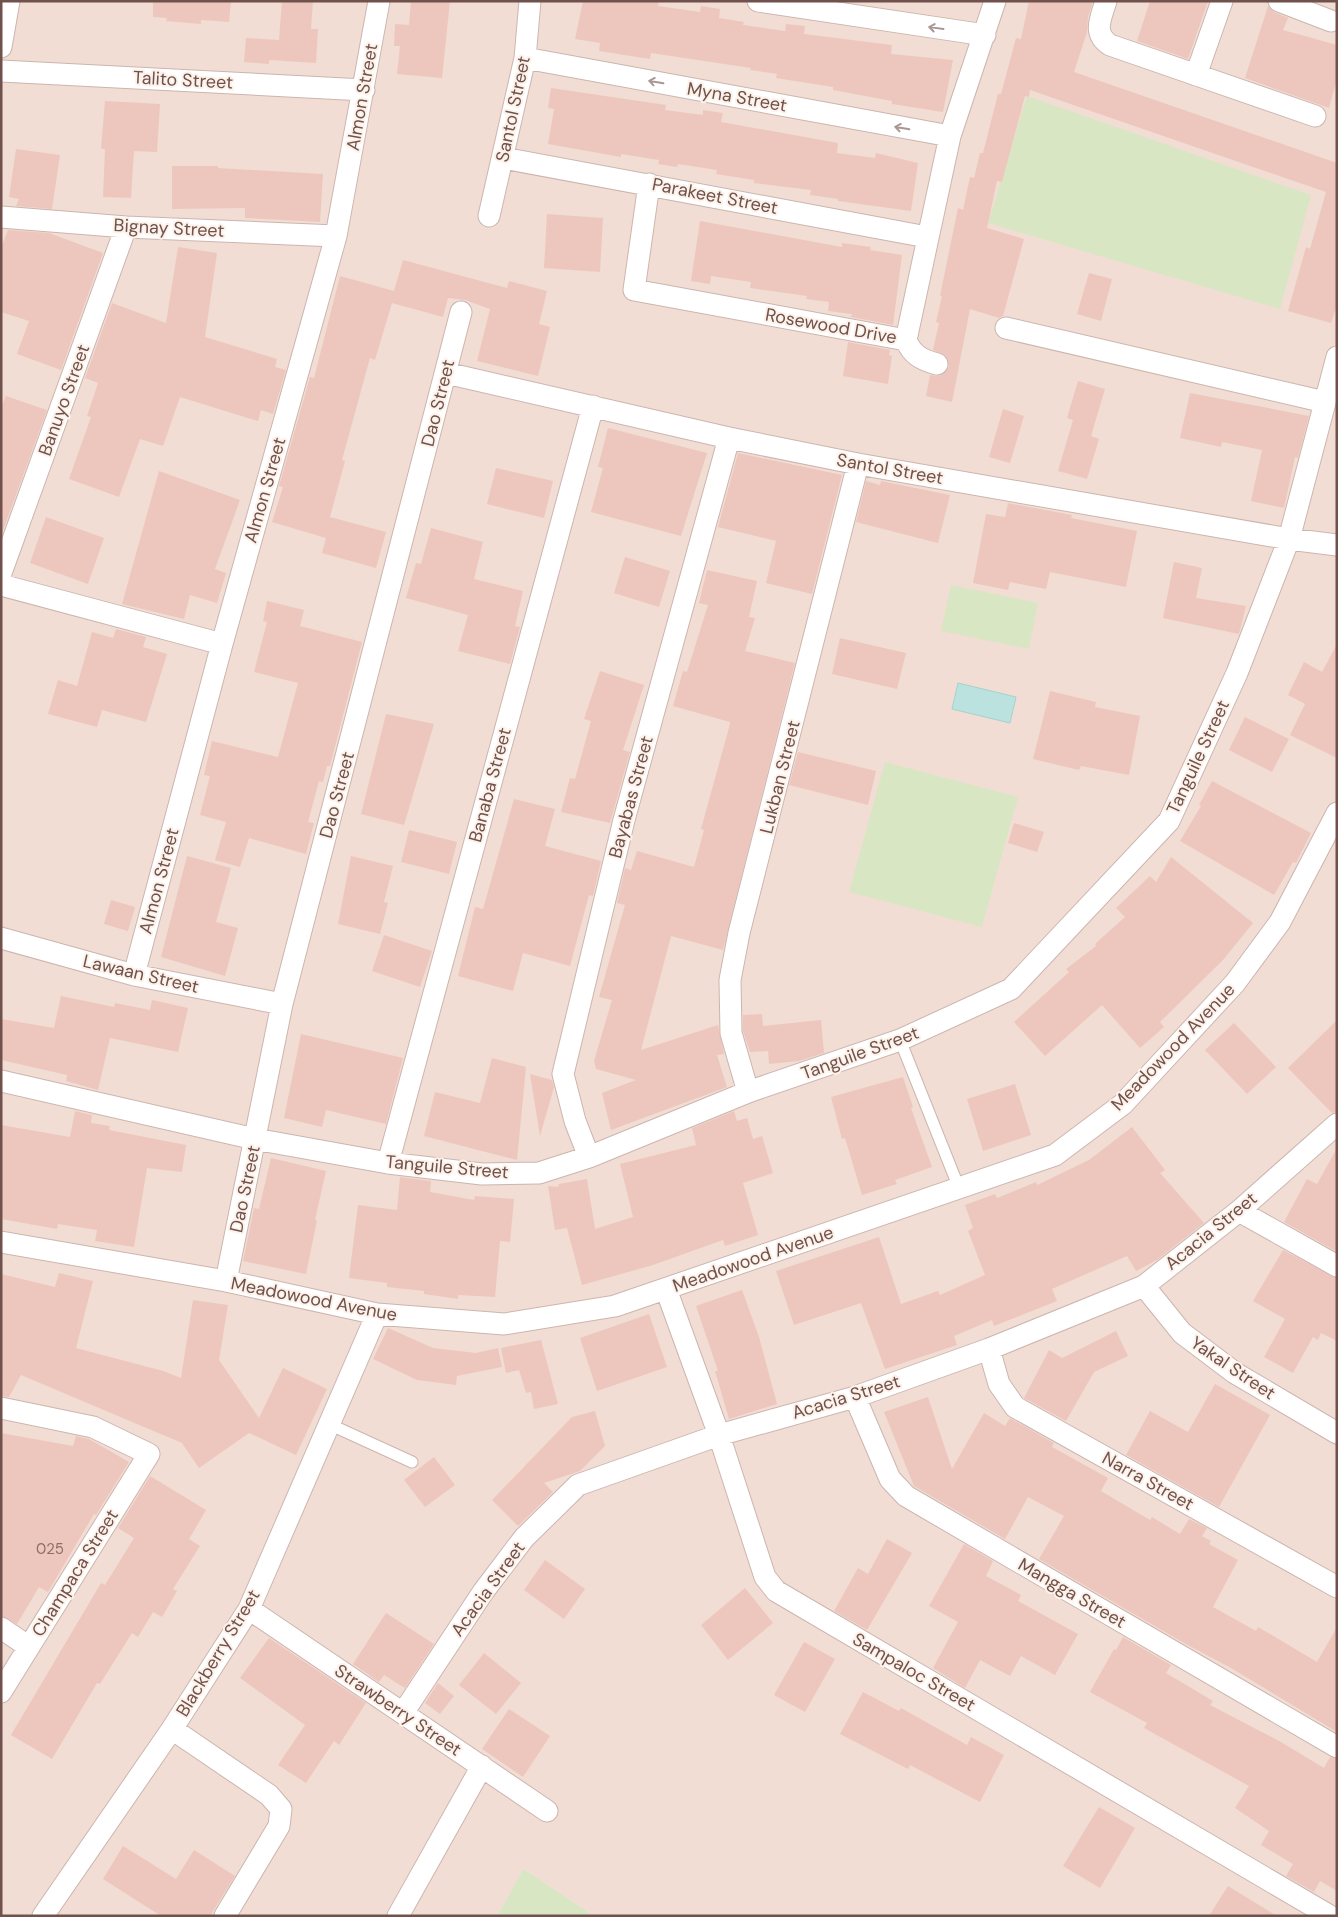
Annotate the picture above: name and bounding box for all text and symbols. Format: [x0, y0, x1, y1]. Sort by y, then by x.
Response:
one-way arrow [929, 23, 945, 33]
street label: Almon Street [341, 41, 383, 153]
street label: Santol Street [490, 54, 536, 164]
street label: Talito Street [132, 65, 234, 95]
street label: Myna Street [685, 76, 789, 118]
one-way arrow [649, 77, 665, 87]
one-way arrow [895, 122, 911, 132]
street label: Parakeet Street [650, 172, 780, 220]
street label: Bignay Street [113, 213, 225, 243]
street label: Rosewood Drive [763, 303, 899, 349]
street label: Banuyo Street [33, 341, 95, 459]
street label: Dao Street [416, 357, 460, 449]
street label: Almon Street [238, 434, 292, 546]
street label: Santol Street [835, 448, 945, 490]
street label: Tanguile Street [1161, 696, 1235, 818]
street label: Lukban Street [754, 718, 806, 836]
street label: Banaba Street [463, 725, 517, 845]
street label: Bayabas Street [603, 733, 659, 861]
street label: Dao Street [314, 749, 360, 841]
street label: Almon Street [133, 825, 185, 937]
street label: Lawaan Street [81, 949, 201, 999]
street label: Meadowood Avenue [1106, 978, 1240, 1116]
street label: Tanguile Street [798, 1021, 922, 1085]
street label: Dao Street [224, 1143, 266, 1235]
street label: Tanguile Street [384, 1150, 510, 1184]
street label: Acacia Street [1160, 1187, 1262, 1275]
street label: Meadowood Avenue [669, 1220, 837, 1298]
street label: Meadowood Avenue [229, 1271, 399, 1327]
street label: Yakal Street [1186, 1331, 1280, 1405]
street label: Acacia Street [789, 1369, 903, 1425]
street label: Narra Street [1098, 1446, 1198, 1516]
street label: Champaca Street [26, 1505, 124, 1641]
street label: Acacia Street [445, 1537, 531, 1641]
house number: 025 [36, 1539, 64, 1559]
street label: Mangga Street [1014, 1552, 1130, 1634]
street label: Blackberry Street [170, 1585, 266, 1721]
street label: Sampaloc Street [848, 1627, 980, 1717]
street label: Strawberry Street [330, 1659, 466, 1761]

